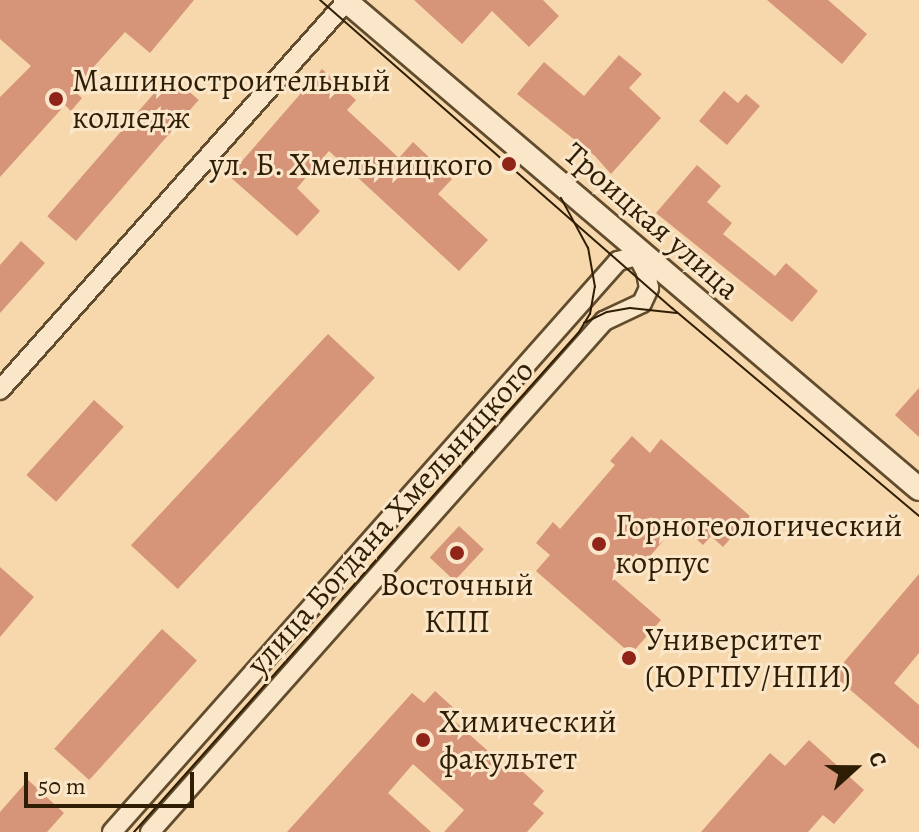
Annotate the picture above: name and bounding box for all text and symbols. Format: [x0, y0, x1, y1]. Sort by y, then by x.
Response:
place label: Машиностроительный колледж [72, 62, 391, 137]
marker: Машиностроительный колледж [47, 90, 65, 108]
street label: Троицкая улица [556, 134, 748, 308]
place label: ул. Б. Хмельницкого [208, 145, 493, 183]
marker: ул. Б. Хмельницкого [500, 155, 518, 173]
street label: улица Богдана Хмельницкого [238, 352, 542, 682]
place label: Горногеологический корпус [615, 507, 903, 582]
marker: Горногеологический корпус [590, 535, 608, 553]
marker: Восточный КПП [448, 544, 466, 562]
place label: Восточный КПП [380, 566, 534, 641]
place label: Университет (ЮРГПУ/НПИ) [645, 621, 851, 696]
marker: Университет (ЮРГПУ/НПИ) [620, 649, 638, 667]
place label: Химический факультет [439, 703, 617, 778]
north arrow [815, 728, 895, 808]
marker: Химический факультет [414, 731, 432, 749]
text: С [861, 748, 894, 771]
scale bar [28, 756, 198, 806]
text: 50 m [38, 770, 86, 802]

